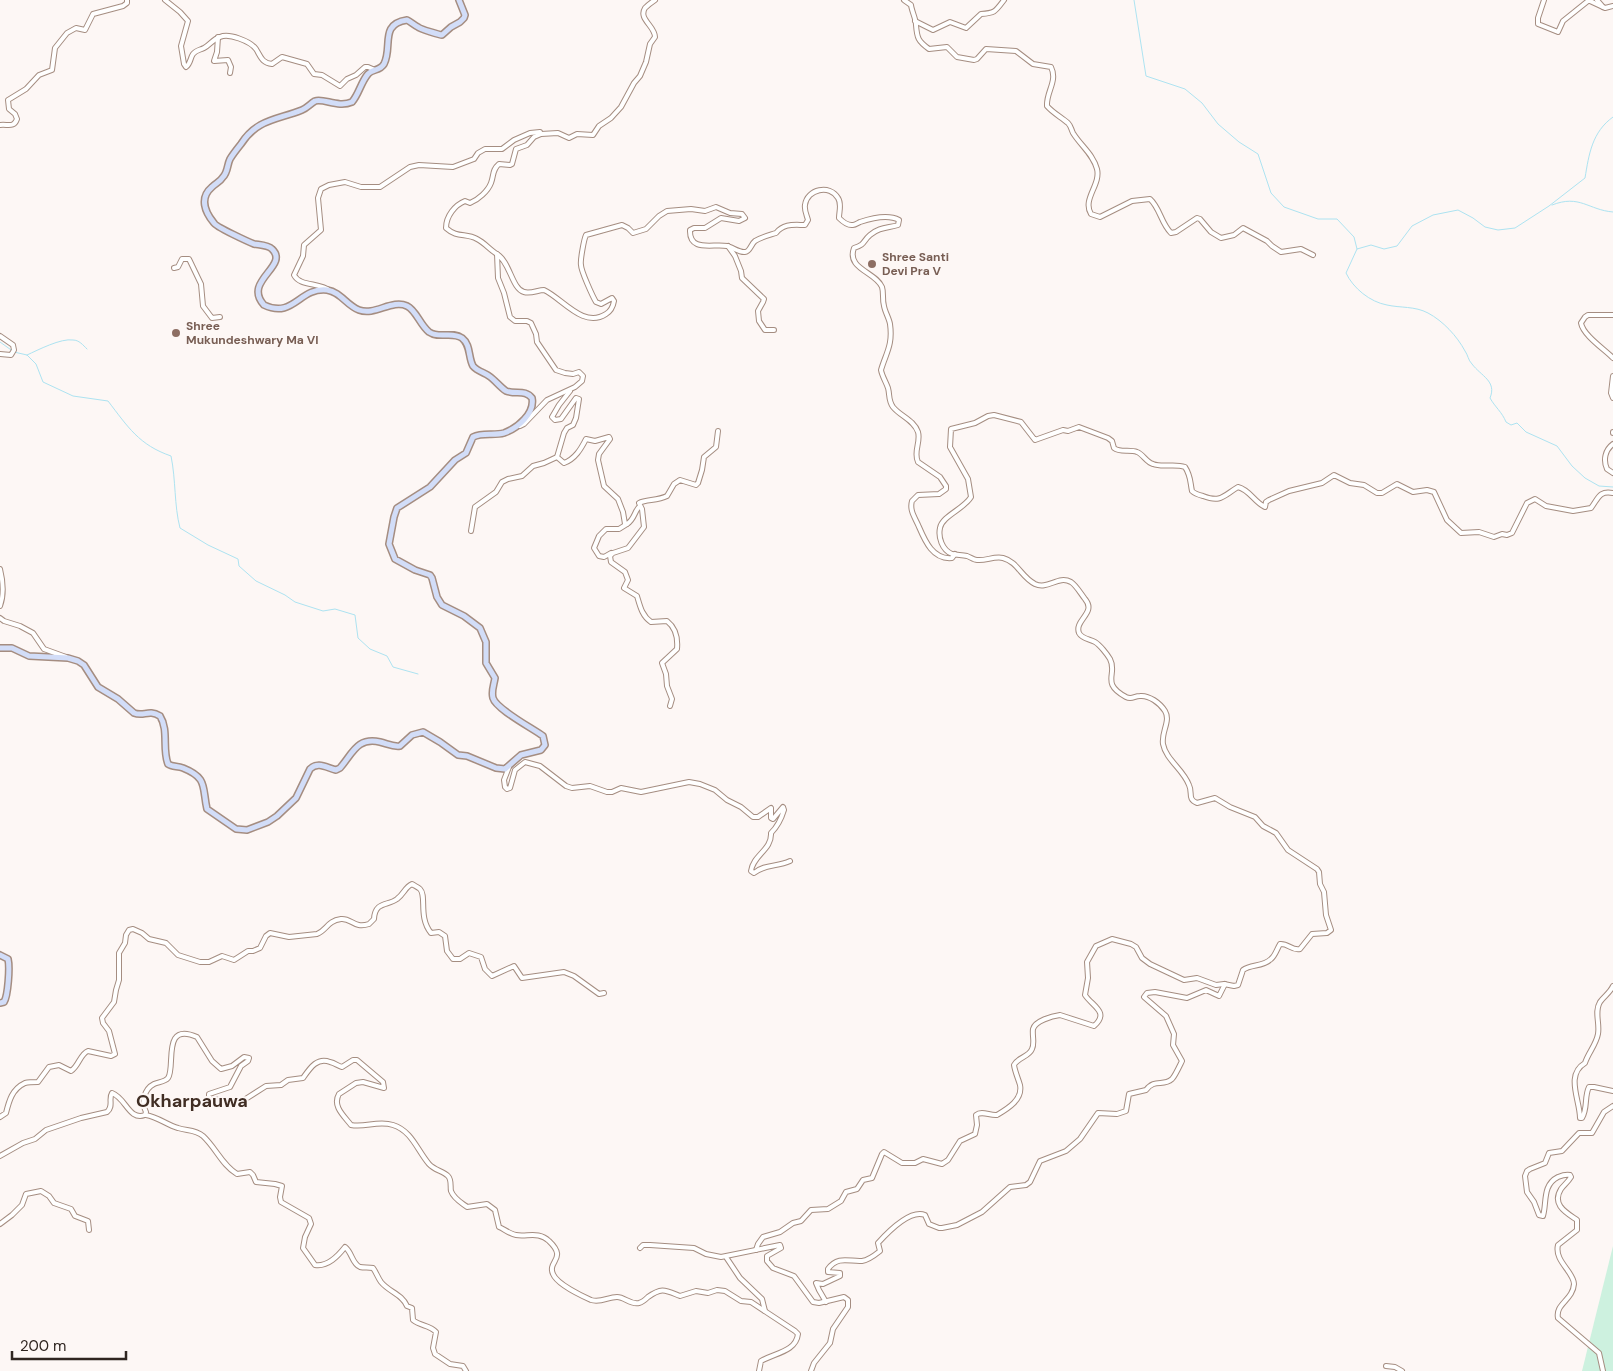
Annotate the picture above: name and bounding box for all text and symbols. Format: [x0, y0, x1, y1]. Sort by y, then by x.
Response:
place label: Shree Santi Devi Pra V [882, 249, 949, 279]
marker: Shree Santi Devi Pra V [866, 258, 878, 270]
place label: Shree Mukundeshwary Ma VI [186, 318, 318, 348]
marker: Shree Mukundeshwary Ma VI [170, 327, 182, 339]
district label: Okharpauwa [136, 1089, 248, 1113]
scale bar [12, 1328, 126, 1360]
text: 200 m [20, 1336, 66, 1356]

